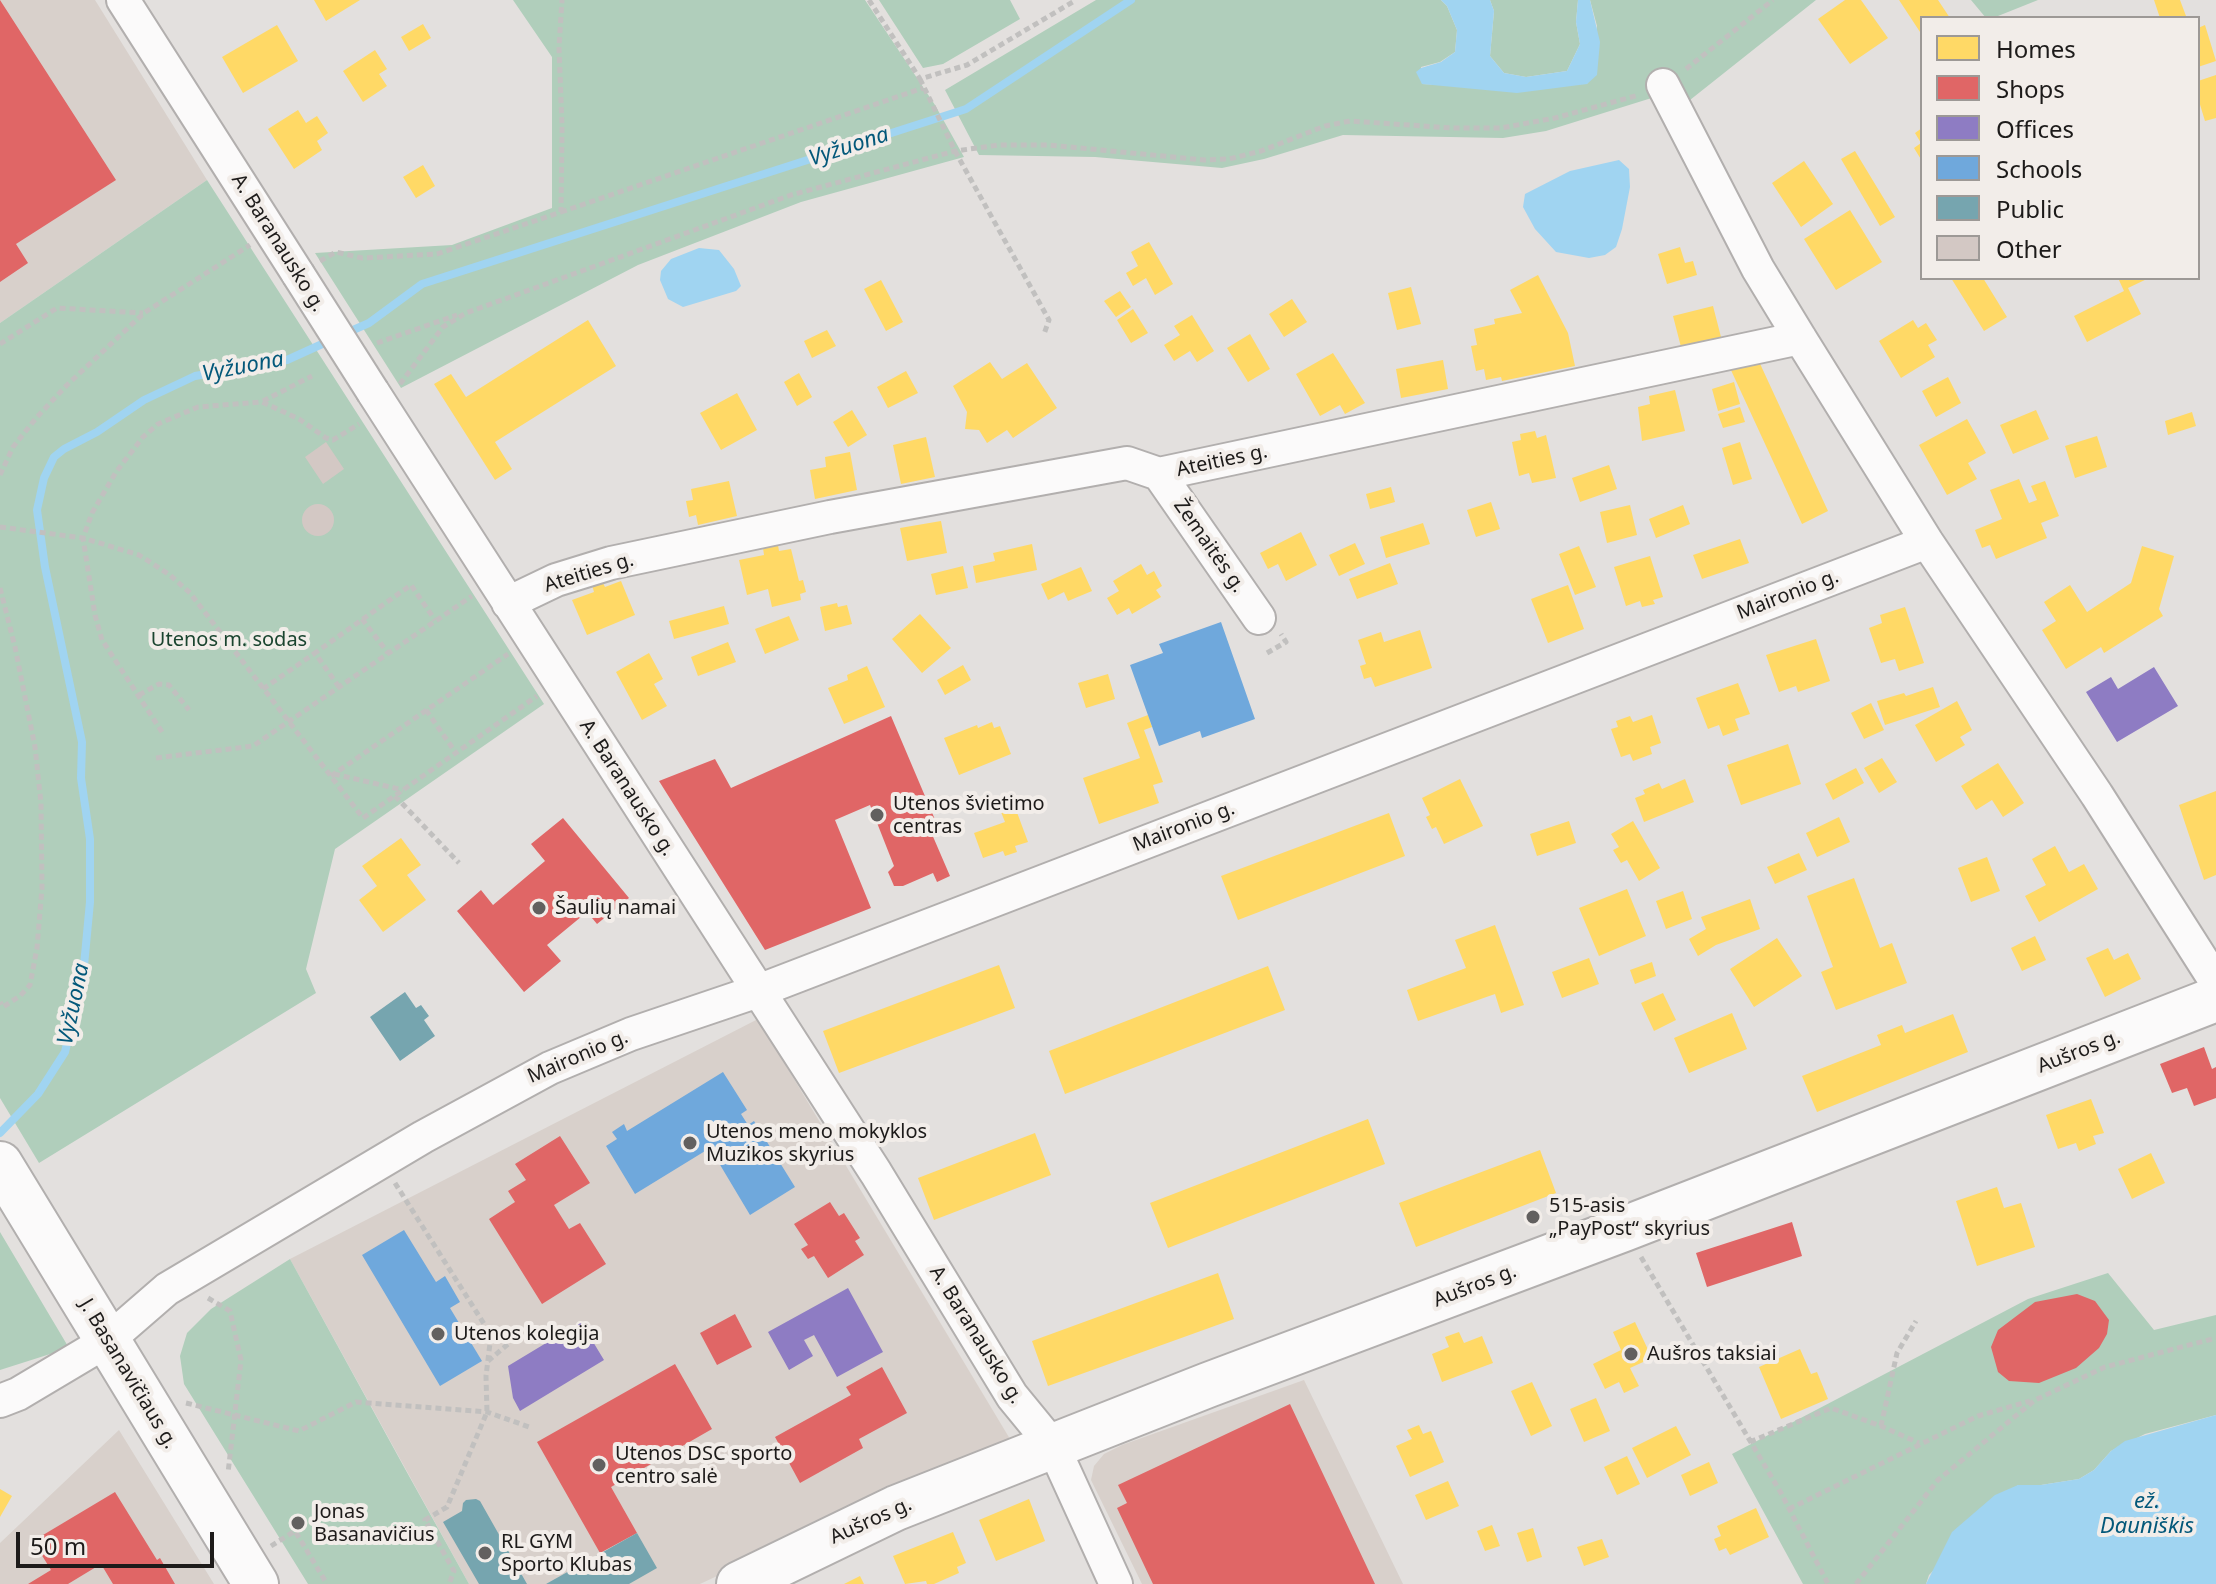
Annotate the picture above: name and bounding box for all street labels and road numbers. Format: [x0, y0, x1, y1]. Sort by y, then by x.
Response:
street label: A. Baranausko g. [226, 170, 330, 316]
street label: Ateities g. [1174, 440, 1270, 482]
street label: Žemaitės g. [1168, 495, 1250, 597]
street label: Ateities g. [541, 548, 637, 598]
street label: Maironio g. [1734, 565, 1842, 625]
street label: A. Baranausko g. [574, 715, 680, 861]
street label: Maironio g. [1130, 797, 1238, 857]
street label: Maironio g. [524, 1025, 632, 1089]
street label: Aušros g. [2034, 1025, 2124, 1079]
street label: Aušros g. [1430, 1259, 1520, 1313]
street label: A. Baranausko g. [924, 1262, 1028, 1408]
street label: J. Basanavičiaus g. [74, 1295, 182, 1453]
street label: Aušros g. [826, 1492, 916, 1550]

